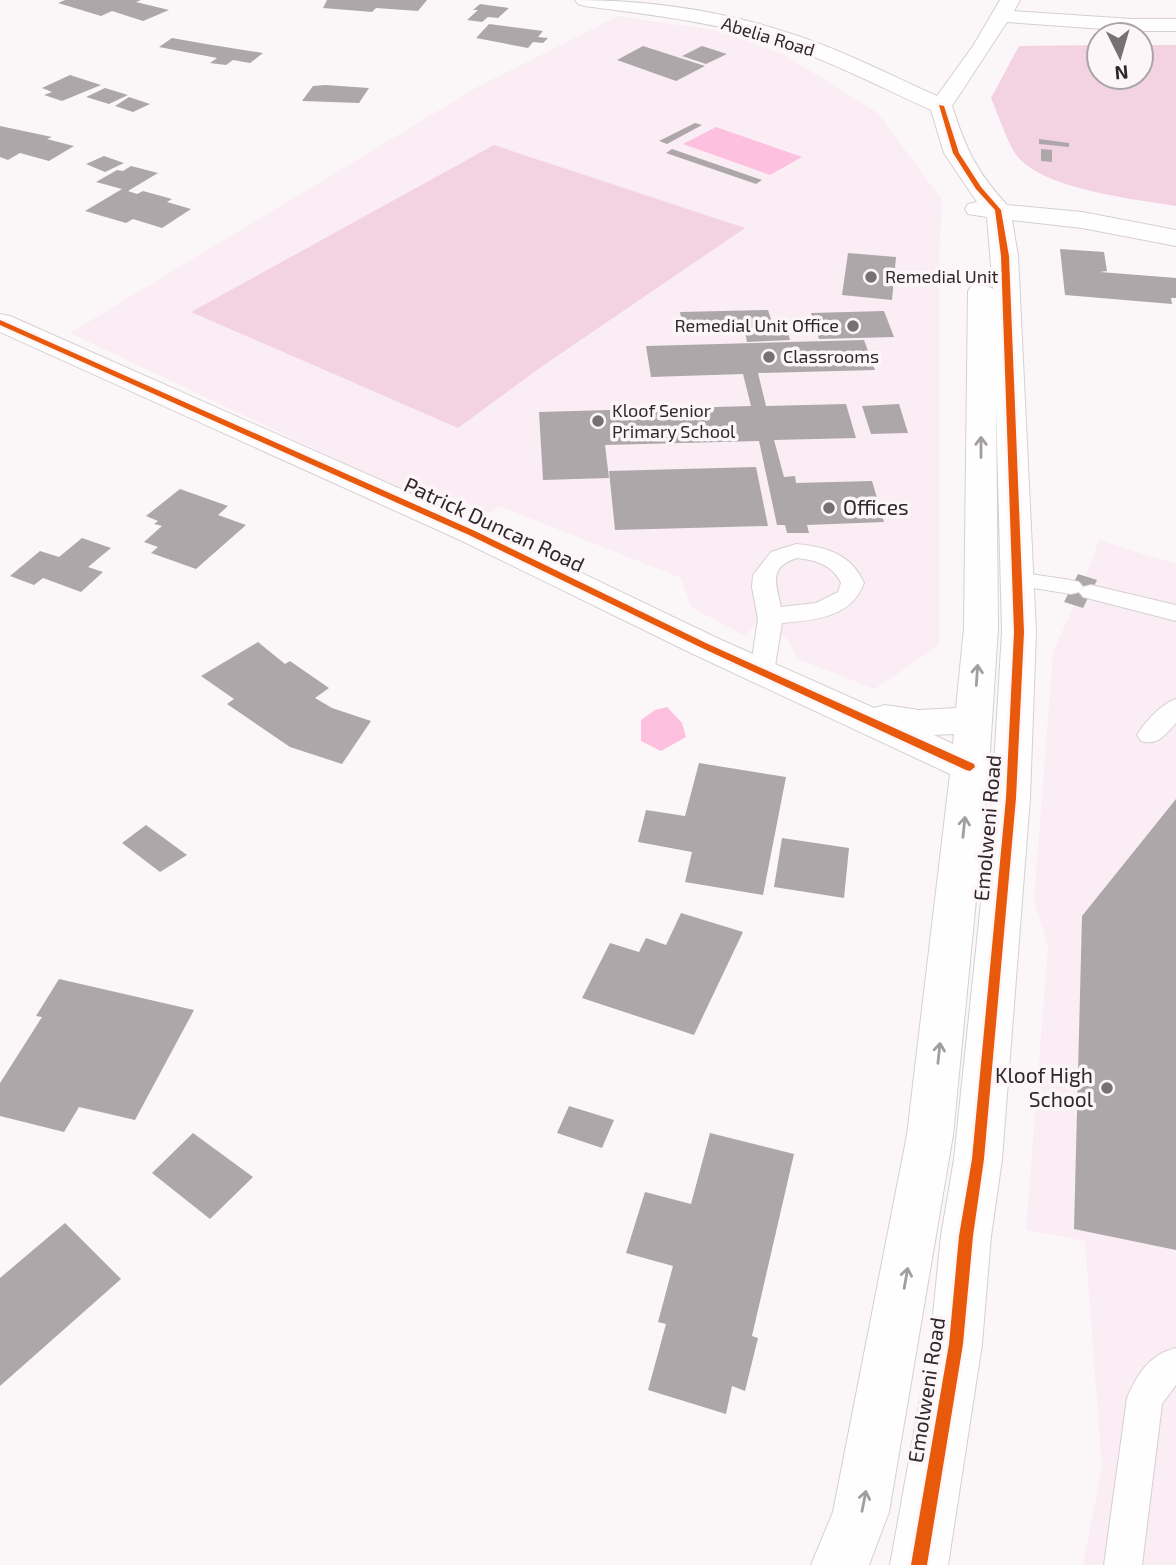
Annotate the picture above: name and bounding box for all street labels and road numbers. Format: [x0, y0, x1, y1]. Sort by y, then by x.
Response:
street label: Abelia Road [719, 11, 818, 61]
street label: Patrick Duncan Road [401, 471, 589, 576]
street label: Emolweni Road [968, 754, 1005, 902]
street label: Emolweni Road [902, 1315, 949, 1464]

